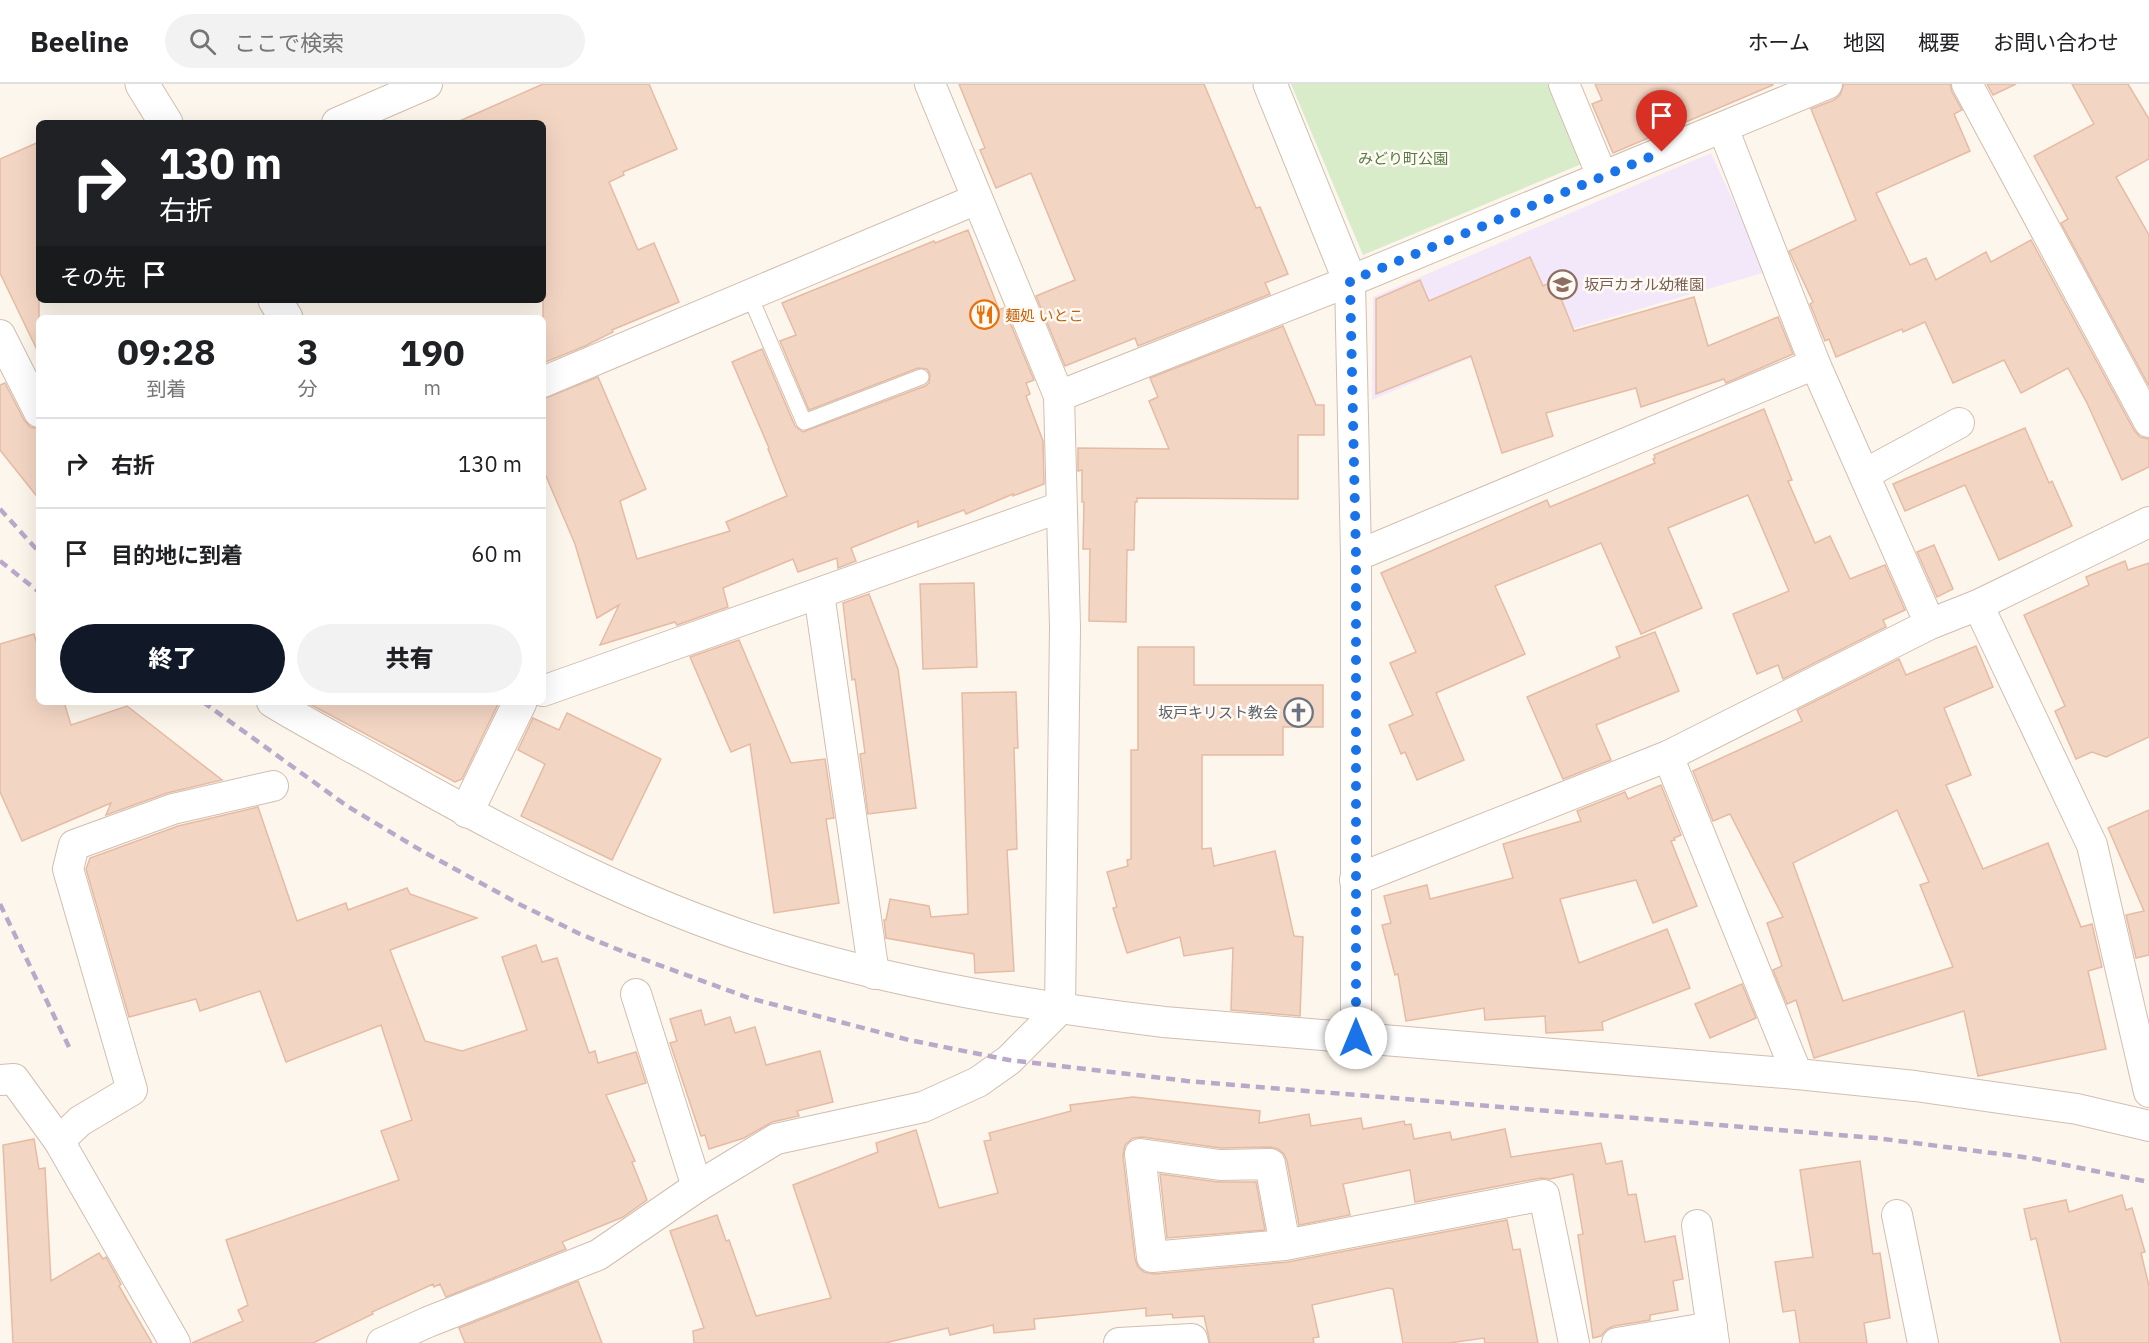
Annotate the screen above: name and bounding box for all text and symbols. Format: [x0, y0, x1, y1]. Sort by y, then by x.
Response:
search box [165, 14, 585, 68]
text: Beeline [30, 23, 129, 60]
icon: search [186, 25, 219, 58]
text: ここで検索 [234, 28, 344, 57]
text: ホーム [1748, 28, 1810, 56]
text: 地図 [1843, 28, 1885, 56]
text: 概要 [1918, 28, 1960, 56]
text: お問い合わせ [1993, 28, 2119, 56]
pin [1636, 90, 1687, 152]
icon: arrive [1645, 99, 1678, 132]
text: 130 m [159, 136, 282, 191]
icon: right [60, 144, 138, 222]
park label: みどり町公園 [1358, 149, 1448, 168]
text: 右折 [159, 192, 213, 227]
icon: arrive [138, 258, 171, 291]
text: その先 [60, 262, 126, 291]
school or university icon: 坂戸カオル幼稚園 [1547, 268, 1579, 300]
place label: 坂戸カオル幼稚園 [1584, 275, 1704, 294]
restaurant icon: 麺処 いとこ [968, 299, 1000, 331]
place label: 麺処 いとこ [1005, 306, 1084, 325]
text: 09:28 [117, 328, 216, 375]
text: 3 [297, 328, 319, 375]
text: 190 [400, 329, 465, 376]
text: m [424, 374, 441, 401]
text: 到着 [146, 375, 186, 402]
text: 分 [298, 375, 318, 402]
icon: right [60, 447, 93, 480]
text: 130 m [458, 449, 522, 478]
text: 右折 [111, 450, 155, 479]
icon: arrive [60, 537, 93, 570]
text: 60 m [471, 539, 522, 568]
text: 目的地に到着 [111, 540, 243, 569]
button: 終了 [60, 624, 285, 693]
button: 共有 [297, 624, 522, 693]
church icon: 坂戸キリスト教会 [1283, 696, 1315, 728]
place label: 坂戸キリスト教会 [1158, 703, 1278, 722]
position arrow [1324, 1006, 1388, 1070]

